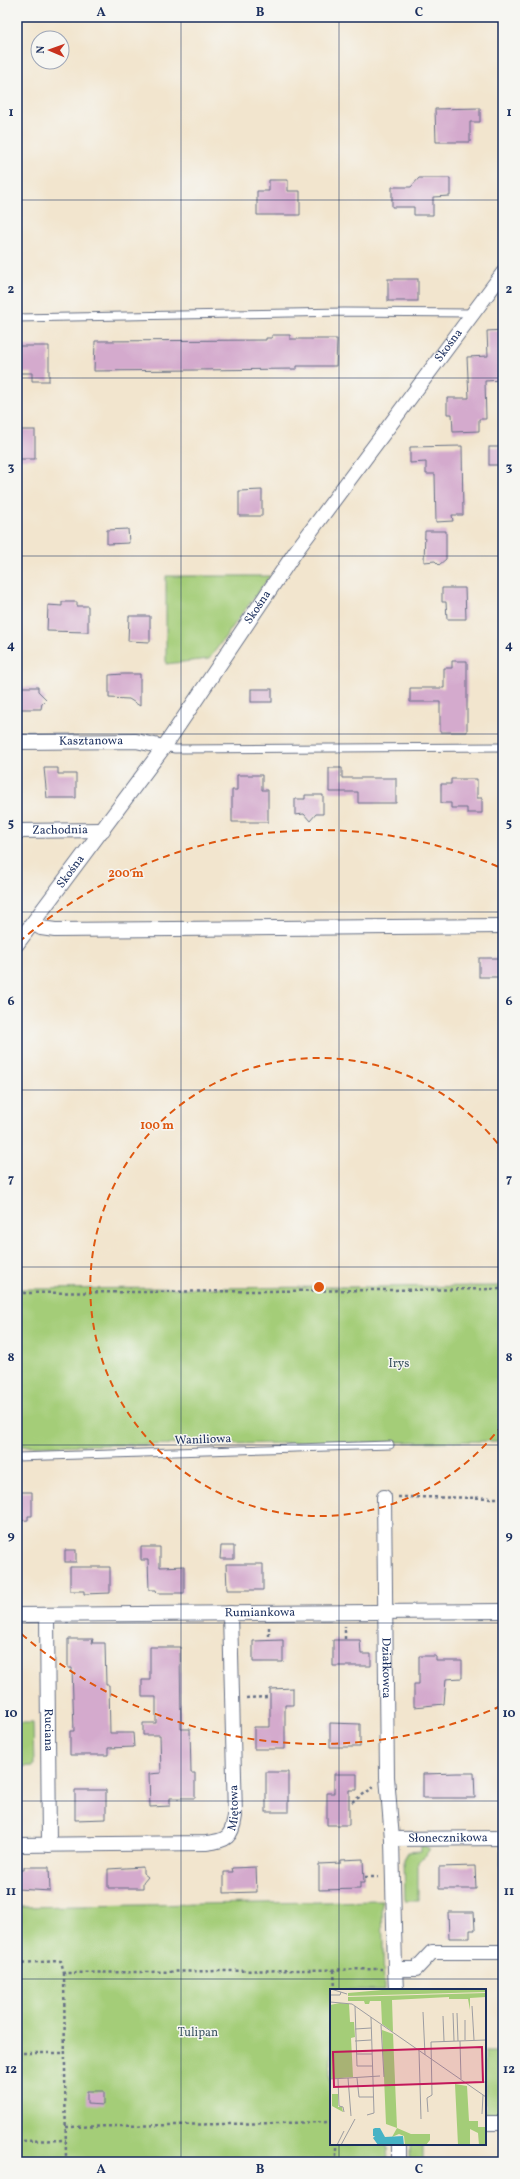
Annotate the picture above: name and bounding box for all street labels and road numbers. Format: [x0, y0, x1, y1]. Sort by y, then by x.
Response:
street label: Skośna [431, 326, 467, 366]
street label: Skośna [241, 587, 275, 628]
street label: Kasztanowa [59, 733, 123, 750]
street label: Zachodnia [32, 822, 88, 839]
street label: Skośna [53, 852, 89, 892]
street label: Waniliowa [174, 1431, 232, 1449]
street label: Rumiankowa [225, 1605, 295, 1621]
street label: Działkowca [378, 1637, 394, 1699]
street label: Ruciana [40, 1708, 56, 1752]
street label: Miętowa [224, 1785, 243, 1833]
street label: Słonecznikowa [408, 1830, 488, 1847]

